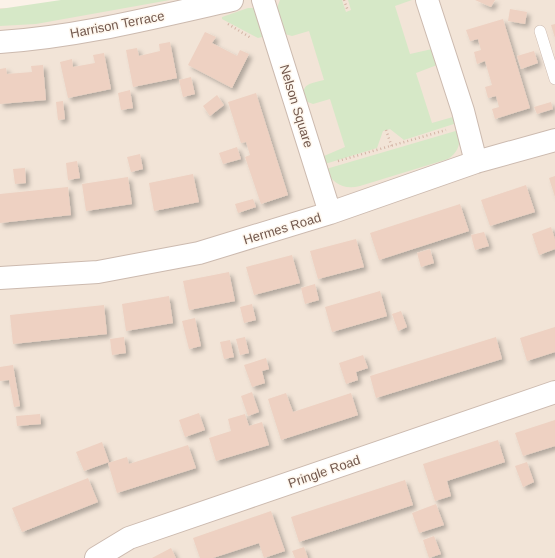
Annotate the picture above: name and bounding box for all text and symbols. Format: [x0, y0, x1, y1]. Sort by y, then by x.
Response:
street label: Harrison Terrace [69, 8, 166, 41]
street label: Nelson Square [277, 63, 316, 149]
street label: Hermes Road [242, 210, 323, 247]
street label: Pringle Road [286, 452, 362, 491]

